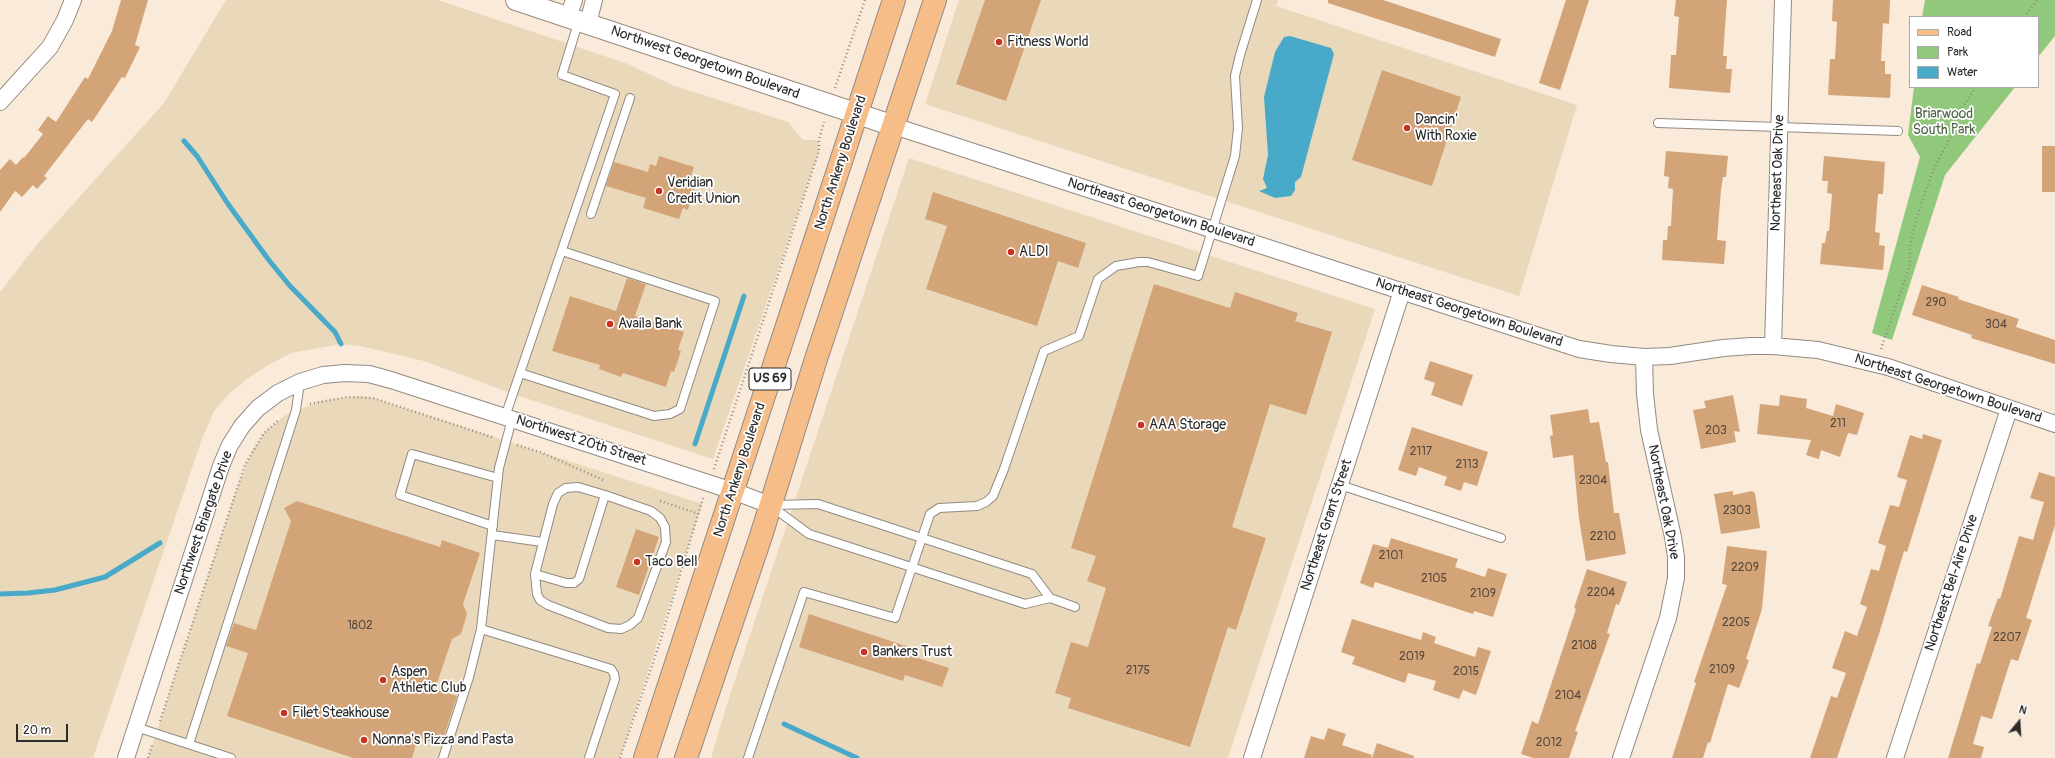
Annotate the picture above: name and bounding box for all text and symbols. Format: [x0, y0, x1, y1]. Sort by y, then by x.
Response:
legend [1909, 16, 2039, 88]
street label: Northwest Georgetown Boulevard [608, 23, 802, 103]
text: Road [1947, 25, 1972, 40]
place label: Fitness World [1007, 34, 1089, 50]
marker: Fitness World [994, 37, 1004, 47]
text: Park [1947, 45, 1968, 60]
text: Water [1947, 65, 1978, 80]
street label: North Ankeny Boulevard [811, 94, 871, 232]
park label: Briarwood South Park [1913, 106, 1975, 138]
place label: Dancin' With Roxie [1415, 112, 1477, 144]
street label: Northeast Oak Drive [1768, 114, 1788, 232]
marker: Dancin' With Roxie [1402, 123, 1412, 133]
place label: Veridian Credit Union [667, 175, 740, 208]
street label: Northeast Georgetown Boulevard [1065, 175, 1257, 251]
marker: Veridian Credit Union [654, 186, 664, 196]
place label: ALDI [1019, 244, 1049, 260]
marker: ALDI [1006, 247, 1016, 257]
street label: Northeast Georgetown Boulevard [1373, 275, 1565, 351]
house number: 290 [1925, 296, 1947, 310]
place label: Availa Bank [618, 316, 682, 332]
house number: 304 [1985, 318, 2007, 332]
marker: Availa Bank [605, 319, 615, 329]
street label: Northeast Georgetown Boulevard [1852, 351, 2044, 427]
road number: US 69 [749, 368, 791, 390]
street label: North Ankeny Boulevard [710, 401, 770, 539]
street label: Northwest 20th Street [514, 412, 648, 470]
place label: AAA Storage [1149, 417, 1226, 433]
house number: 211 [1830, 417, 1846, 431]
marker: AAA Storage [1136, 420, 1146, 430]
house number: 203 [1705, 424, 1727, 438]
street label: Northeast Oak Drive [1644, 443, 1682, 561]
house number: 2117 [1410, 445, 1432, 459]
street label: Northwest Briargate Drive [171, 449, 237, 597]
street label: Northeast Grant Street [1298, 457, 1356, 593]
house number: 2113 [1456, 458, 1478, 472]
house number: 2304 [1579, 474, 1607, 488]
house number: 2303 [1723, 504, 1751, 518]
street label: Northeast Bel-Aire Drive [1922, 513, 1982, 653]
house number: 2210 [1590, 530, 1616, 544]
house number: 2101 [1379, 549, 1403, 563]
place label: Taco Bell [645, 554, 698, 570]
marker: Taco Bell [632, 557, 642, 567]
house number: 2209 [1731, 561, 1759, 575]
house number: 2105 [1421, 572, 1447, 586]
house number: 2204 [1587, 586, 1615, 600]
house number: 2109 [1470, 587, 1496, 601]
house number: 2205 [1722, 616, 1750, 630]
house number: 1802 [347, 619, 373, 633]
house number: 2207 [1993, 631, 2021, 645]
house number: 2108 [1571, 639, 1597, 653]
place label: Bankers Trust [872, 644, 952, 660]
marker: Bankers Trust [859, 647, 869, 657]
house number: 2019 [1399, 650, 1425, 664]
house number: 2109 [1709, 663, 1735, 677]
place label: Aspen Athletic Club [391, 664, 467, 696]
house number: 2175 [1126, 664, 1150, 678]
house number: 2015 [1453, 665, 1479, 679]
marker: Aspen Athletic Club [378, 675, 388, 685]
house number: 2104 [1555, 689, 1581, 703]
north arrow [1999, 702, 2039, 742]
text: N [2017, 703, 2028, 717]
place label: Filet Steakhouse [292, 705, 389, 721]
marker: Filet Steakhouse [279, 708, 289, 718]
scale bar [18, 716, 70, 742]
text: 20 m [23, 723, 51, 738]
place label: Nonna's Pizza and Pasta [372, 732, 514, 748]
marker: Nonna's Pizza and Pasta [359, 735, 369, 745]
house number: 2012 [1536, 736, 1562, 750]

